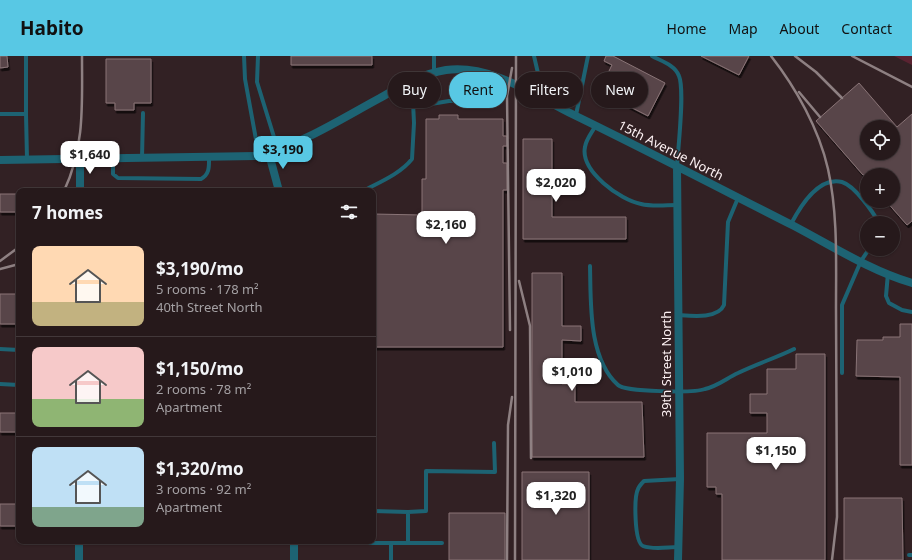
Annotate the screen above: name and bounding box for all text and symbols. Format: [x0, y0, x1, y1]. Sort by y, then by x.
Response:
text: Habito [20, 15, 84, 41]
text: Home [667, 19, 706, 38]
text: Map [728, 19, 758, 38]
text: About [780, 19, 819, 38]
text: Contact [841, 19, 892, 38]
chip: Buy [388, 72, 441, 108]
chip: Rent [449, 72, 507, 108]
chip: Filters [515, 72, 583, 108]
chip: New [591, 72, 648, 108]
street label: 15th Avenue North [615, 116, 727, 184]
map controls [860, 120, 900, 256]
button: locate [860, 120, 900, 160]
pin: $3,190 [250, 136, 316, 170]
text: $3,190 [263, 140, 303, 158]
pin: $1,640 [57, 141, 123, 175]
text: $1,640 [70, 145, 110, 163]
button: + [860, 168, 900, 208]
pin: $2,020 [523, 169, 589, 203]
text: $2,020 [536, 173, 576, 191]
text: 7 homes [32, 201, 103, 224]
icon: filters [338, 201, 360, 223]
pin: $2,160 [413, 211, 479, 245]
text: $2,160 [426, 215, 466, 233]
button: − [860, 216, 900, 256]
text: $3,190/mo [156, 257, 244, 280]
icon: home [64, 262, 112, 310]
text: 5 rooms · 178 m² [156, 280, 259, 298]
text: 40th Street North [156, 298, 263, 316]
street label: 39th Street North [657, 311, 675, 417]
text: $1,150/mo [156, 357, 244, 380]
pin: $1,010 [539, 358, 605, 392]
text: $1,010 [552, 362, 592, 380]
icon: home [64, 363, 112, 411]
text: 2 rooms · 78 m² [156, 380, 251, 398]
text: Apartment [156, 398, 222, 416]
pin: $1,150 [743, 437, 809, 471]
text: $1,150 [756, 441, 796, 459]
text: $1,320/mo [156, 457, 244, 480]
icon: home [64, 463, 112, 511]
text: 3 rooms · 92 m² [156, 480, 251, 498]
pin: $1,320 [523, 482, 589, 516]
text: $1,320 [536, 486, 576, 504]
text: Apartment [156, 498, 222, 516]

